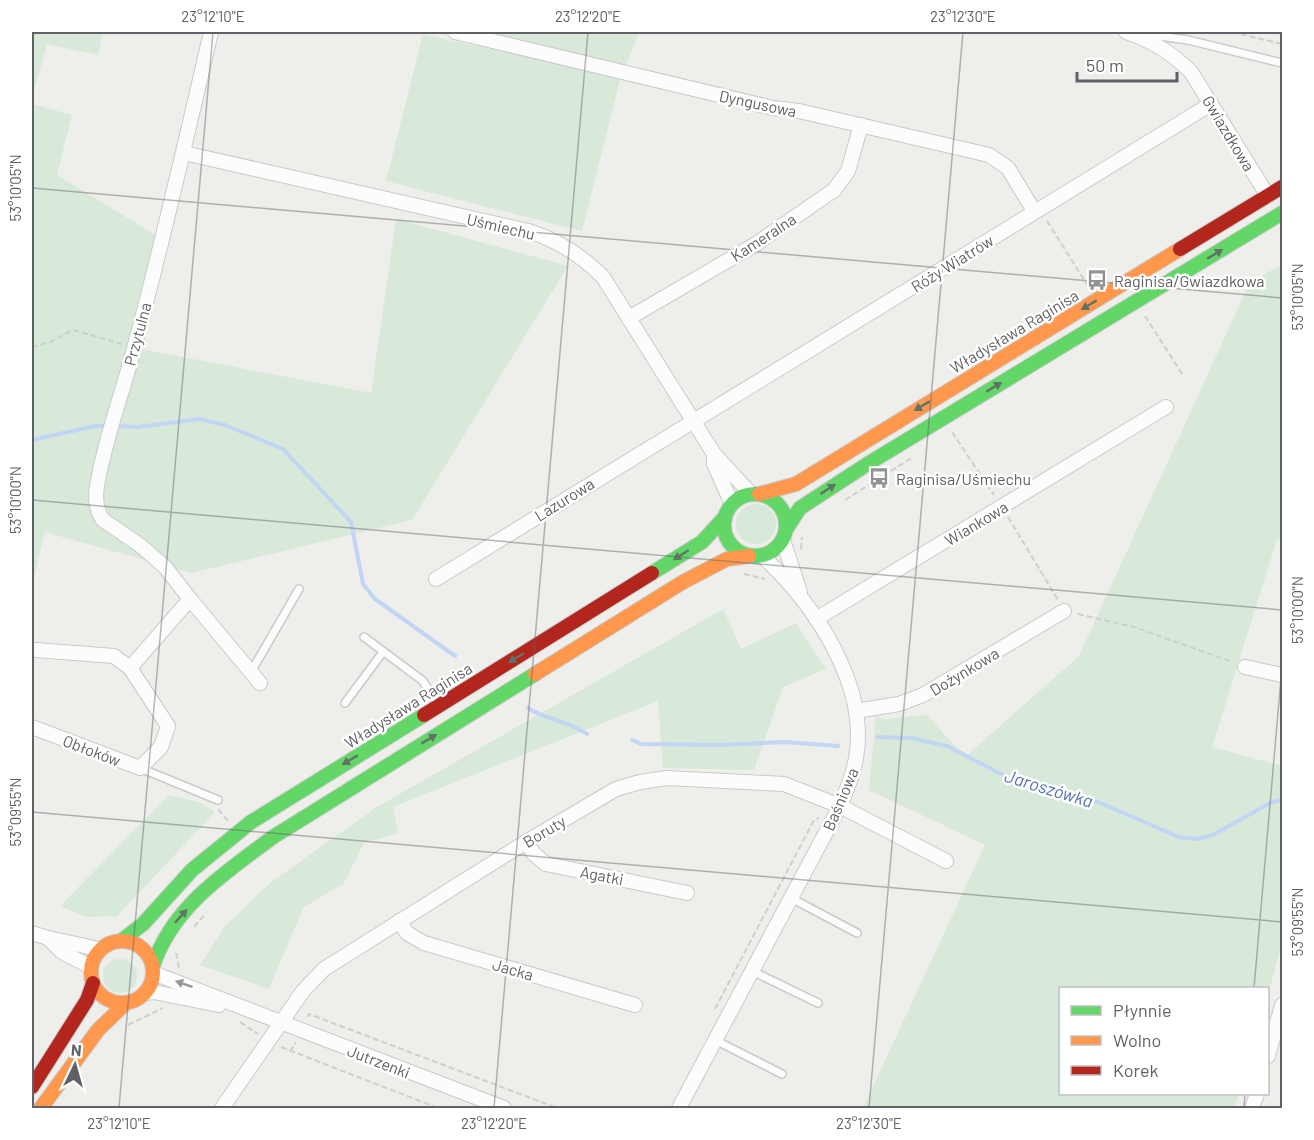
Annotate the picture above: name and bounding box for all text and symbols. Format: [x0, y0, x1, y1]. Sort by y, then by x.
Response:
text: 23°12'10"E [181, 7, 245, 25]
text: 23°12'20"E [555, 7, 621, 25]
text: 23°12'30"E [930, 7, 996, 25]
scale bar [1077, 45, 1178, 83]
text: 50 m [1086, 54, 1124, 76]
street label: Dyngusowa [718, 86, 798, 120]
street label: Gwiazdkowa [1199, 92, 1259, 174]
text: 53°10'05"N [6, 154, 24, 222]
street label: Uśmiechu [465, 209, 537, 243]
street label: Kameralna [727, 209, 799, 265]
street label: Róży Wiatrów [907, 230, 997, 296]
one-way arrow [1207, 248, 1223, 259]
text: 53°10'05"N [1288, 263, 1306, 331]
bus stop icon: Raginisa/Gwiazdkowa [1085, 268, 1109, 292]
place label: Raginisa/Gwiazdkowa [1114, 271, 1265, 290]
street label: Władysława Raginisa [946, 285, 1082, 377]
one-way arrow [1081, 299, 1097, 310]
street label: Przytulna [119, 300, 155, 368]
one-way arrow [986, 382, 1003, 392]
one-way arrow [914, 401, 931, 412]
text: 53°10'00"N [6, 466, 24, 534]
bus stop icon: Raginisa/Uśmiechu [867, 466, 891, 490]
place label: Raginisa/Uśmiechu [896, 469, 1031, 488]
street label: Lazurowa [531, 473, 597, 525]
one-way arrow [820, 484, 836, 495]
street label: Wiankowa [941, 497, 1011, 549]
one-way arrow [673, 549, 690, 560]
text: 53°10'00"N [1288, 576, 1306, 644]
street label: Dożynkowa [926, 643, 1002, 699]
one-way arrow [508, 653, 524, 664]
street label: Władysława Raginisa [341, 658, 475, 752]
street label: Obłoków [60, 730, 124, 770]
one-way arrow [421, 733, 437, 744]
one-way arrow [342, 755, 358, 766]
water label: Jaroszówka [1002, 764, 1096, 812]
street label: Baśniowa [818, 765, 862, 833]
text: 53°09'55"N [6, 778, 24, 846]
street label: Boruty [519, 811, 569, 851]
street label: Agatki [579, 861, 625, 889]
text: 53°09'55"N [1288, 888, 1306, 956]
one-way arrow [174, 909, 187, 924]
street label: Jacka [490, 954, 536, 984]
one-way arrow [175, 979, 193, 988]
legend [1059, 987, 1269, 1095]
text: Płynnie [1113, 999, 1172, 1021]
text: Wolno [1113, 1029, 1161, 1051]
north arrow [45, 1035, 105, 1095]
text: N [70, 1040, 82, 1059]
street label: Jutrzenki [345, 1040, 413, 1082]
text: Korek [1113, 1059, 1159, 1081]
text: 23°12'10"E [87, 1114, 151, 1132]
text: 23°12'20"E [461, 1114, 527, 1132]
text: 23°12'30"E [836, 1114, 902, 1132]

